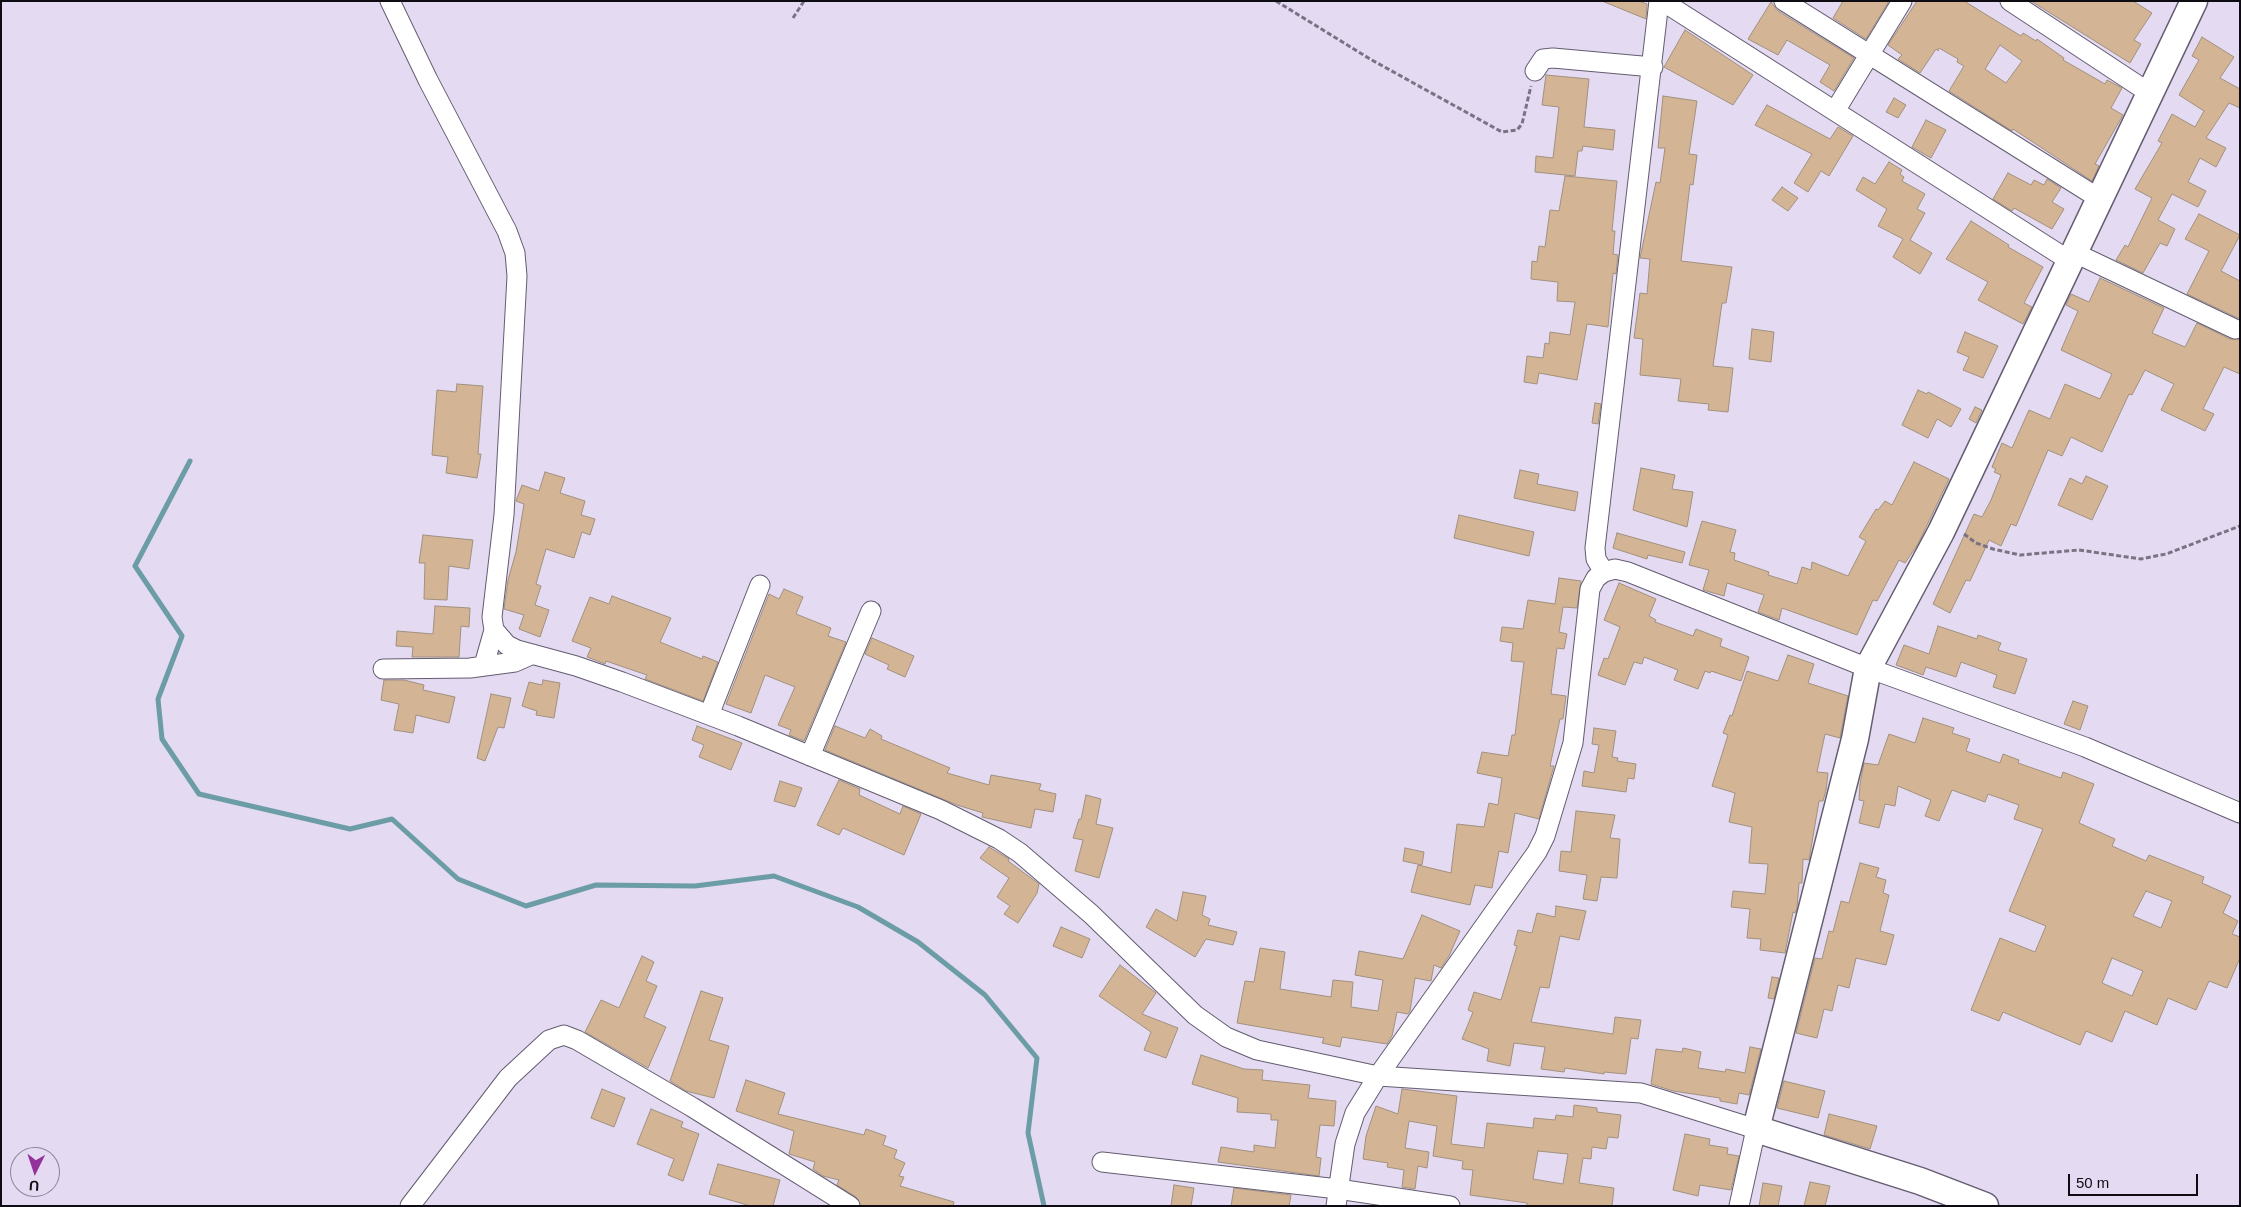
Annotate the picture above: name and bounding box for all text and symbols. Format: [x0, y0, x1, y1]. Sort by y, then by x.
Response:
north arrow [10, 1147, 60, 1197]
scale bar [2071, 1164, 2201, 1196]
text: 50 m [2076, 1174, 2109, 1191]
text: U [28, 1178, 40, 1194]

